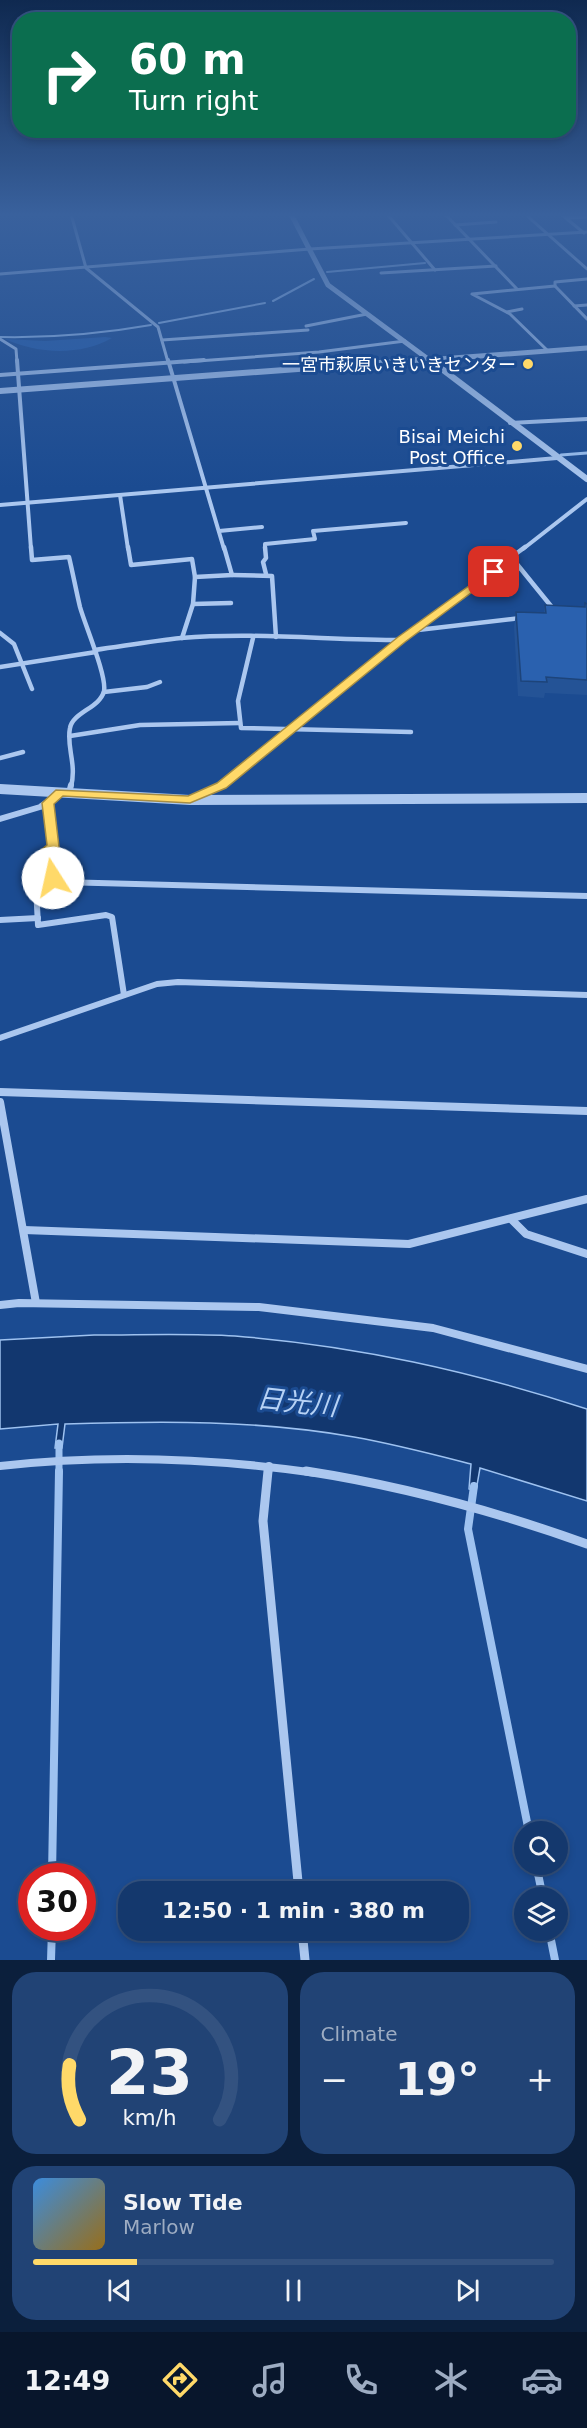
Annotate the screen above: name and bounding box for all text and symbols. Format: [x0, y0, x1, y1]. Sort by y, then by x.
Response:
text: 60 m [129, 35, 246, 84]
icon: right [30, 36, 108, 114]
text: Turn right [129, 85, 258, 116]
place label: 一宮市萩原いきいきセンター [282, 354, 516, 375]
marker: 一宮市萩原いきいきセンター [521, 357, 535, 371]
place label: Bisai Meichi Post Office [399, 426, 505, 468]
marker: Bisai Meichi Post Office [510, 439, 524, 453]
pin [468, 546, 519, 597]
icon: arrive [477, 555, 510, 588]
position arrow [21, 846, 85, 910]
water label: 日光川 [255, 1382, 342, 1422]
map controls [514, 1821, 568, 1941]
button: search [514, 1821, 568, 1875]
speed limit sign: 30 [18, 1863, 96, 1941]
button: layers [514, 1887, 568, 1941]
text: 12:50 · 1 min · 380 m [162, 1898, 425, 1923]
text: Climate [321, 2022, 397, 2046]
text: 23 [106, 2036, 193, 2109]
text: 19° [395, 2053, 480, 2106]
text: − [321, 2060, 348, 2099]
text: + [526, 2060, 554, 2099]
text: km/h [123, 2105, 177, 2130]
text: Slow Tide [123, 2190, 243, 2215]
text: Marlow [123, 2215, 195, 2239]
icon: previous [103, 2274, 136, 2307]
icon: pause [277, 2274, 310, 2307]
icon: next [451, 2274, 484, 2307]
icon: directions [159, 2359, 201, 2401]
icon: music [249, 2359, 291, 2401]
icon: phone [340, 2359, 382, 2401]
icon: climate [430, 2359, 472, 2401]
icon: car [521, 2359, 563, 2401]
text: 12:49 [24, 2365, 110, 2396]

